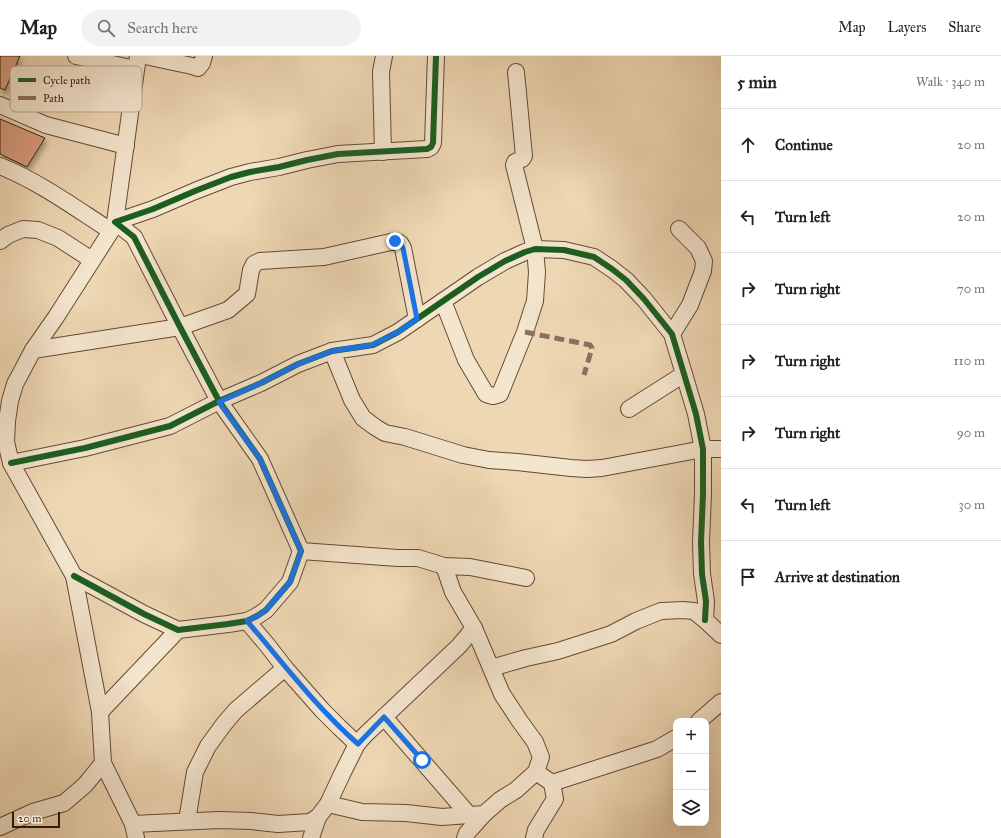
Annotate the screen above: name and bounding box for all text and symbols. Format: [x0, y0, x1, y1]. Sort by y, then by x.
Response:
search box [81, 10, 361, 46]
text: Map [20, 16, 57, 39]
icon: search [95, 17, 117, 39]
text: Search here [127, 19, 198, 37]
text: Map [838, 19, 866, 36]
text: Layers [888, 19, 926, 36]
text: Share [948, 19, 981, 36]
legend [10, 66, 142, 112]
text: 5 min [737, 72, 777, 93]
text: Cycle path [43, 74, 90, 87]
text: Walk · 340 m [916, 74, 985, 90]
text: Path [43, 92, 64, 105]
icon: ahead [737, 134, 759, 156]
text: Continue [775, 136, 833, 154]
text: 20 m [957, 137, 985, 153]
icon: left [737, 206, 759, 228]
text: Turn left [775, 208, 831, 226]
text: 20 m [957, 209, 985, 225]
route end [386, 232, 404, 250]
icon: right [737, 278, 759, 300]
text: Turn right [775, 280, 840, 298]
text: 70 m [957, 281, 985, 297]
icon: right [737, 350, 759, 372]
text: Turn right [775, 352, 840, 370]
text: 110 m [953, 353, 985, 369]
icon: right [737, 422, 759, 444]
text: Turn right [775, 424, 840, 442]
text: 90 m [957, 425, 985, 441]
icon: left [737, 494, 759, 516]
text: Turn left [775, 496, 831, 514]
text: 30 m [959, 497, 985, 513]
icon: arrive [737, 566, 759, 588]
text: Arrive at destination [775, 568, 900, 586]
map controls [673, 718, 709, 826]
button: + [673, 718, 709, 754]
route start [413, 751, 431, 769]
button: − [673, 754, 709, 790]
button: layers [673, 790, 709, 826]
scale bar [12, 810, 60, 829]
text: 20 m [18, 812, 41, 825]

